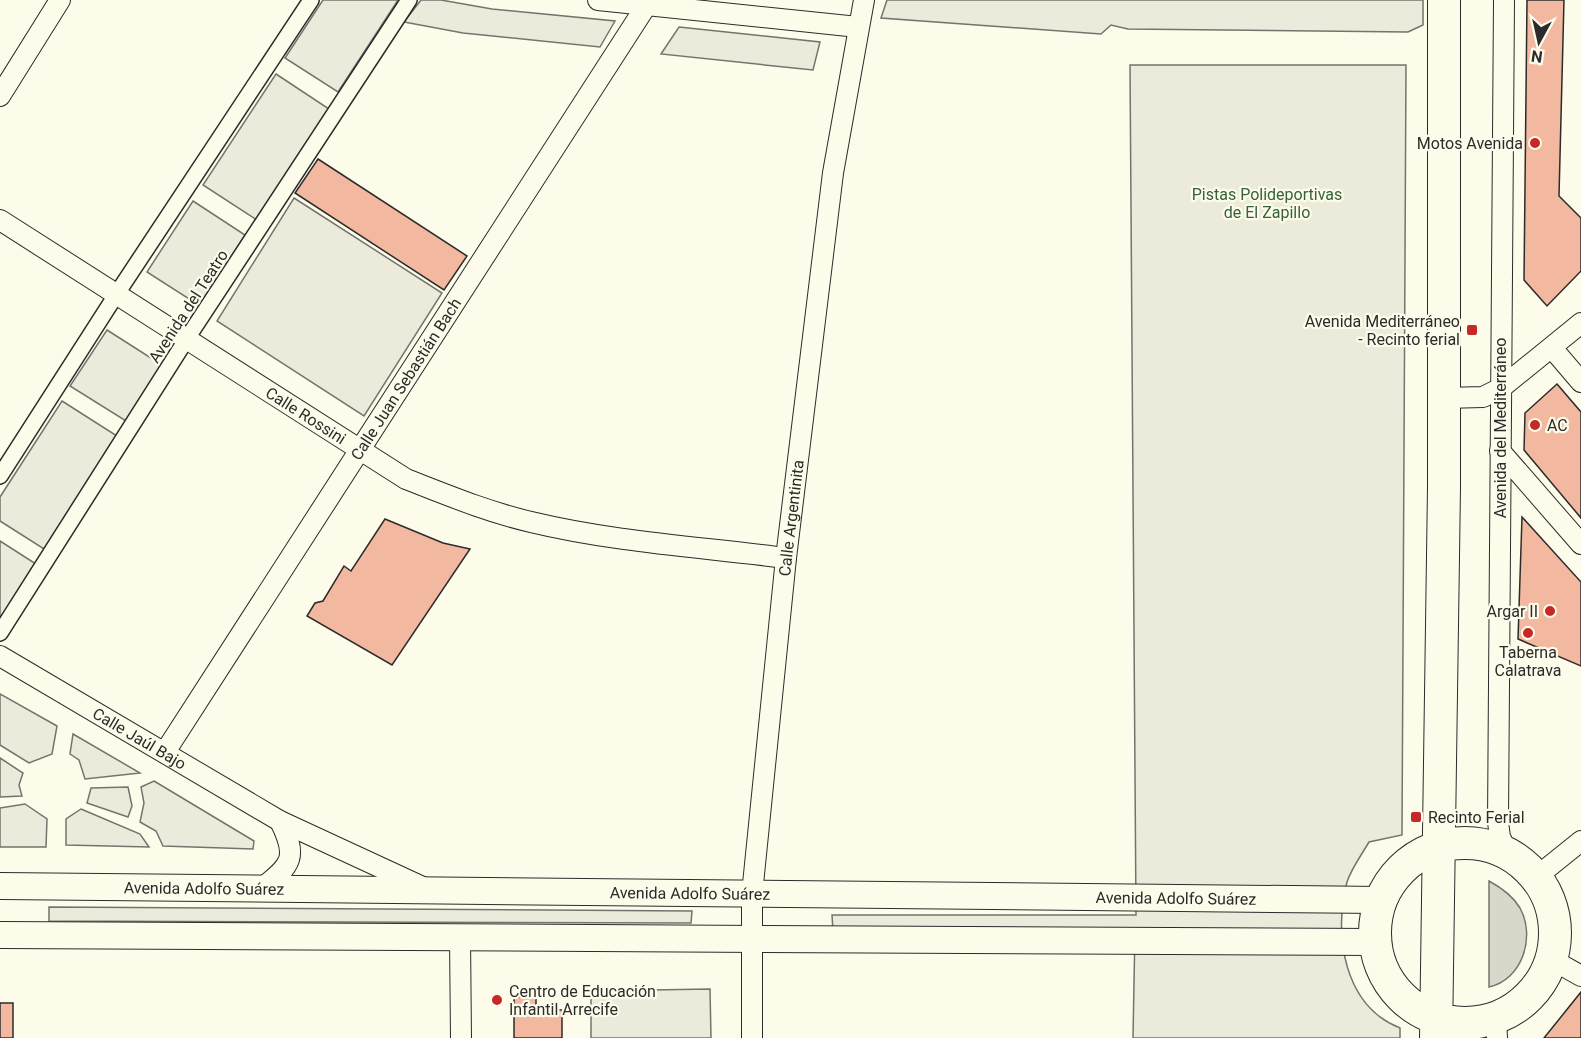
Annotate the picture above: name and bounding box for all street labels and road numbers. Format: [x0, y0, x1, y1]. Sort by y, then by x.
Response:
street label: Avenida del Teatro [145, 246, 232, 366]
street label: Calle Juan Sebastián Bach [347, 295, 465, 464]
street label: Avenida del Mediterráneo [1491, 338, 1510, 518]
street label: Calle Rossini [262, 383, 349, 448]
street label: Calle Argentinita [775, 459, 808, 577]
street label: Calle Jaúl Bajo [89, 704, 189, 774]
street label: Avenida Adolfo Suárez [124, 878, 284, 899]
street label: Avenida Adolfo Suárez [610, 883, 770, 904]
street label: Avenida Adolfo Suárez [1096, 888, 1256, 909]

